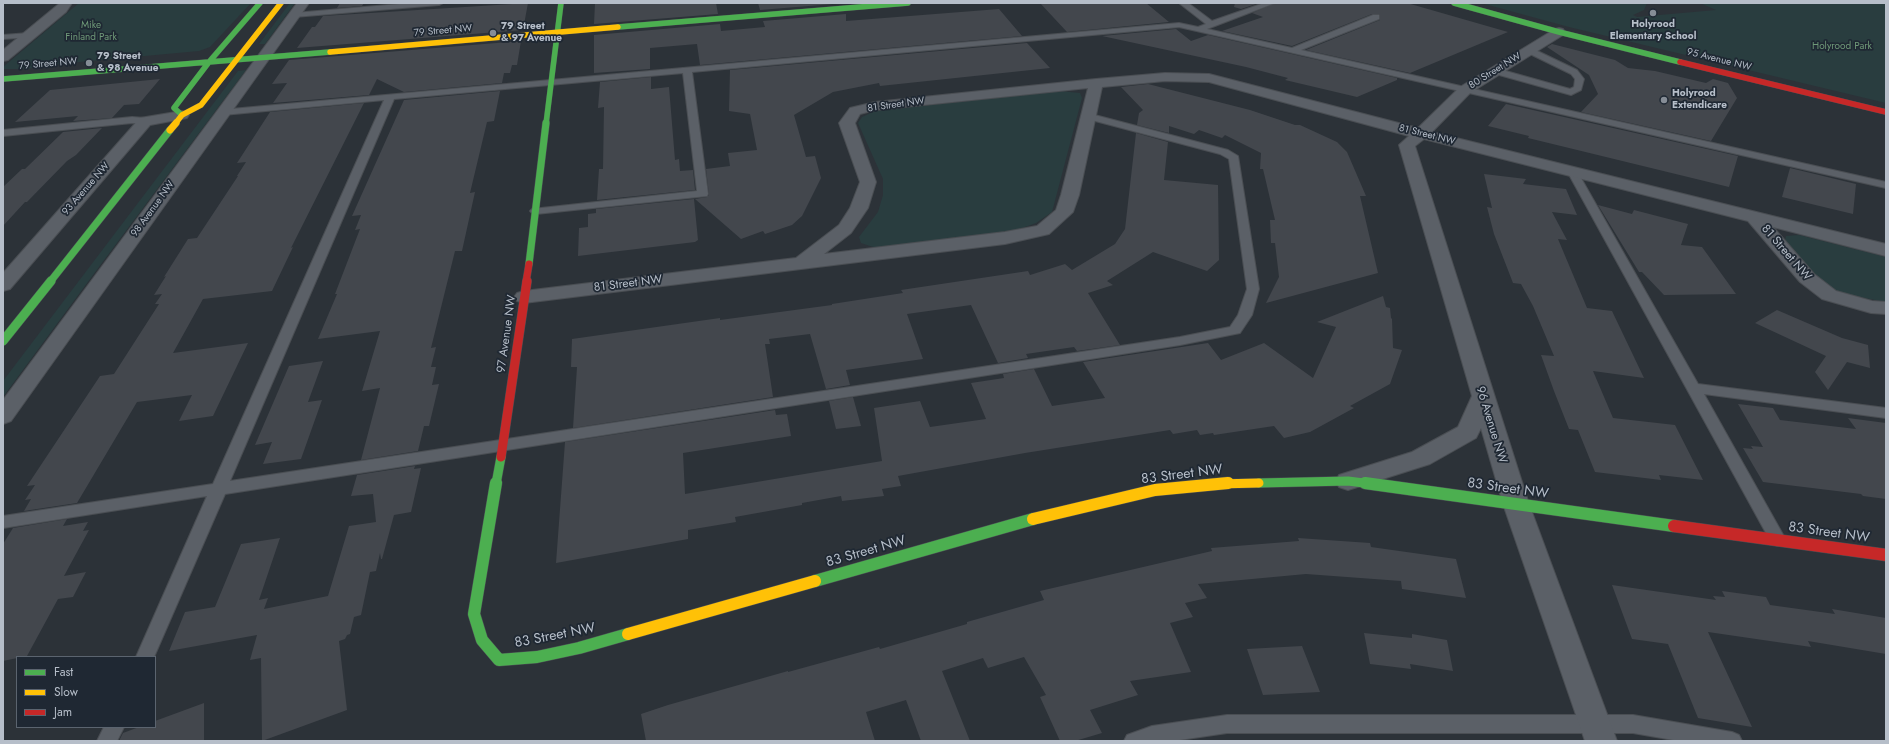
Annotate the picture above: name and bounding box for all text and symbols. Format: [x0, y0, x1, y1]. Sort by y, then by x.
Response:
marker: Holyrood Elementary School [1648, 8, 1658, 18]
place label: Holyrood Elementary School [1610, 19, 1696, 42]
park label: Mike Finland Park [65, 20, 117, 44]
place label: 79 Street & 97 Avenue [501, 21, 562, 44]
street label: 79 Street NW [413, 22, 473, 40]
marker: 79 Street & 97 Avenue [488, 28, 498, 38]
park label: Holyrood Park [1812, 41, 1872, 53]
street label: 95 Avenue NW [1685, 46, 1753, 74]
street label: 80 Street NW [1467, 50, 1523, 92]
place label: 79 Street & 98 Avenue [97, 51, 158, 74]
street label: 79 Street NW [18, 55, 78, 73]
marker: 79 Street & 98 Avenue [84, 58, 94, 68]
place label: Holyrood Extendicare [1672, 88, 1727, 112]
street label: 81 Street NW [867, 95, 925, 115]
marker: Holyrood Extendicare [1659, 95, 1669, 105]
street label: 81 Street NW [1398, 122, 1456, 148]
street label: 93 Avenue NW [60, 160, 112, 218]
street label: 98 Avenue NW [129, 179, 177, 239]
street label: 81 Street NW [1758, 222, 1814, 284]
street label: 81 Street NW [593, 273, 663, 295]
street label: 97 Avenue NW [494, 294, 520, 374]
street label: 96 Avenue NW [1472, 385, 1510, 465]
street label: 83 Street NW [1140, 462, 1224, 488]
street label: 83 Street NW [1466, 475, 1550, 503]
street label: 83 Street NW [1787, 519, 1871, 547]
street label: 83 Street NW [824, 533, 908, 571]
street label: 83 Street NW [513, 620, 597, 652]
legend [16, 656, 156, 728]
text: Fast [54, 663, 73, 681]
text: Slow [54, 683, 78, 701]
text: Jam [54, 703, 72, 721]

